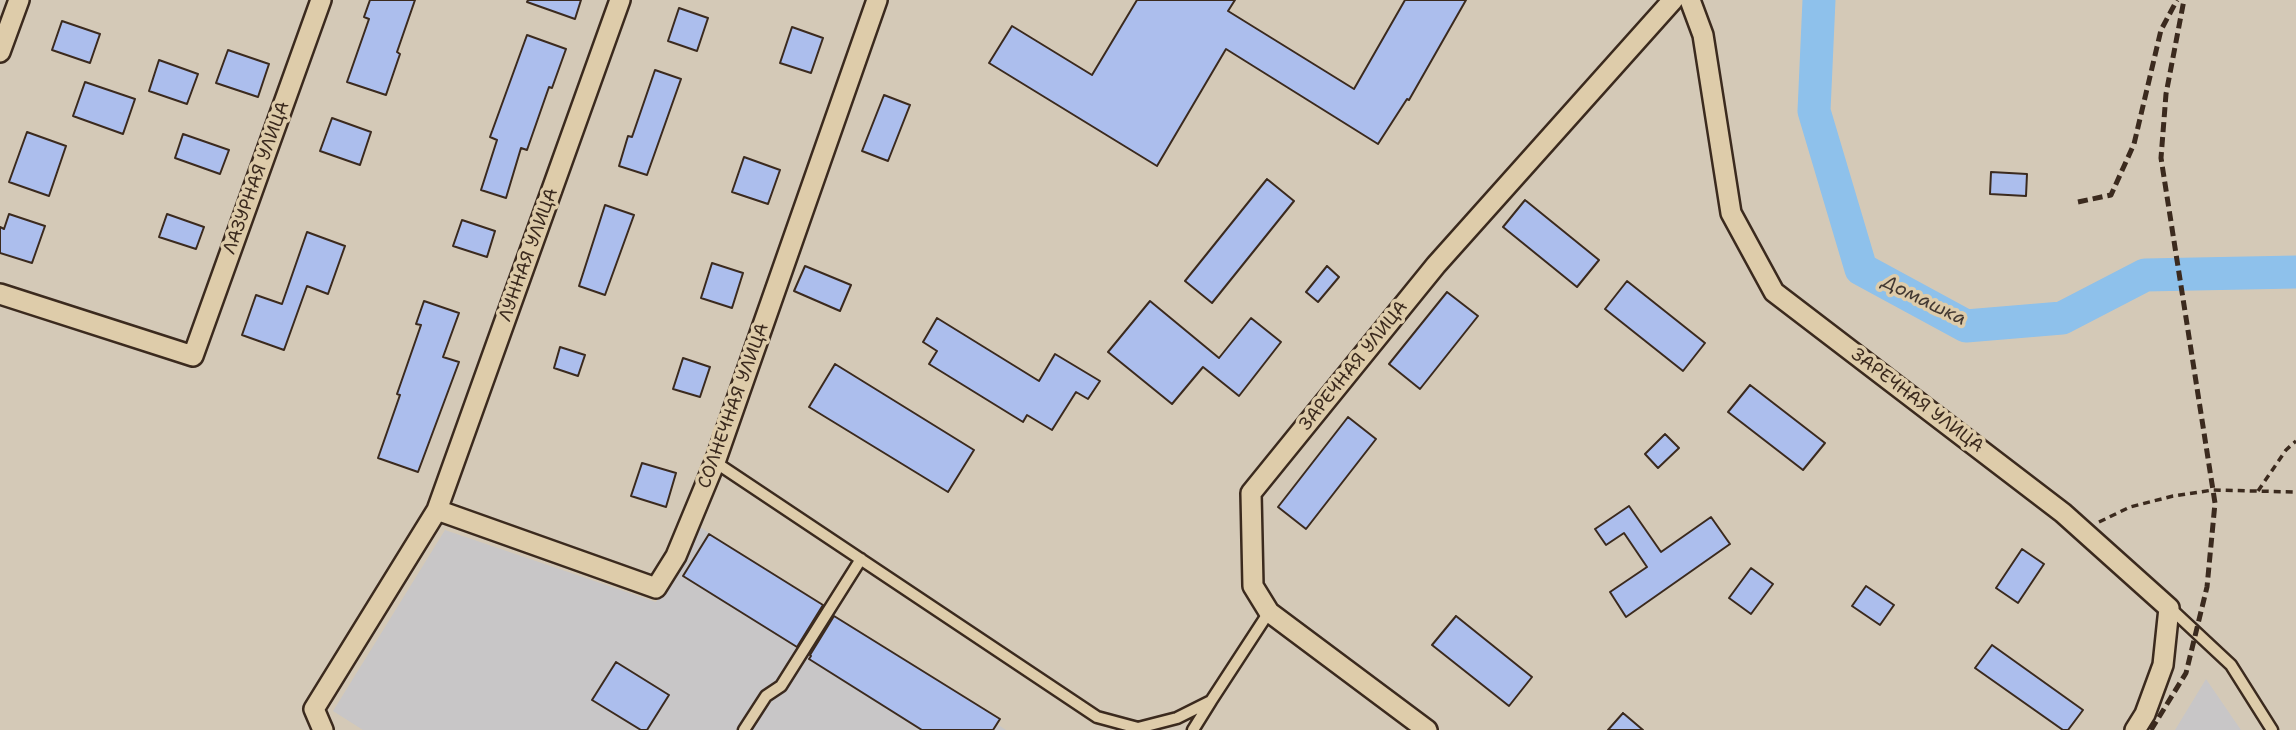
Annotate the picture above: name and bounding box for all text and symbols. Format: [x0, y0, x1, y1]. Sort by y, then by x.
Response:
street label: ЛАЗУРНАЯ УЛИЦА [219, 99, 295, 257]
street label: ЛУННАЯ УЛИЦА [495, 185, 563, 325]
water label: Домашка [1878, 271, 1970, 331]
street label: ЗАРЕЧНАЯ УЛИЦА [1295, 297, 1413, 435]
street label: СОЛНЕЧНАЯ УЛИЦА [694, 320, 774, 492]
street label: ЗАРЕЧНАЯ УЛИЦА [1847, 344, 1987, 458]

